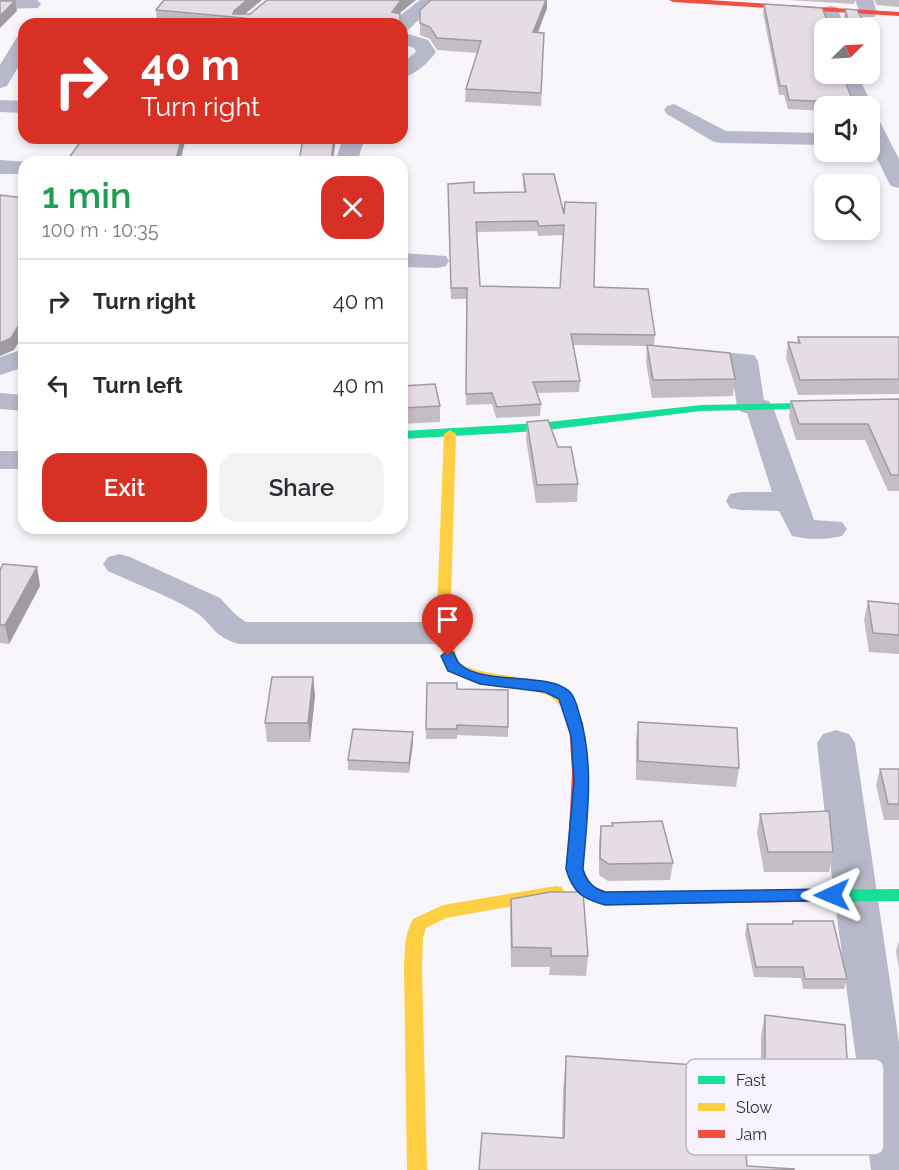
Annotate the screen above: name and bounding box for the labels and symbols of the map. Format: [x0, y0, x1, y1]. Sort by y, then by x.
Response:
north arrow [814, 18, 880, 84]
pin [422, 594, 473, 656]
position arrow [800, 863, 864, 927]
legend [686, 1059, 884, 1155]
text: Fast [736, 1071, 767, 1090]
text: Slow [736, 1098, 772, 1117]
text: Jam [736, 1125, 767, 1144]

